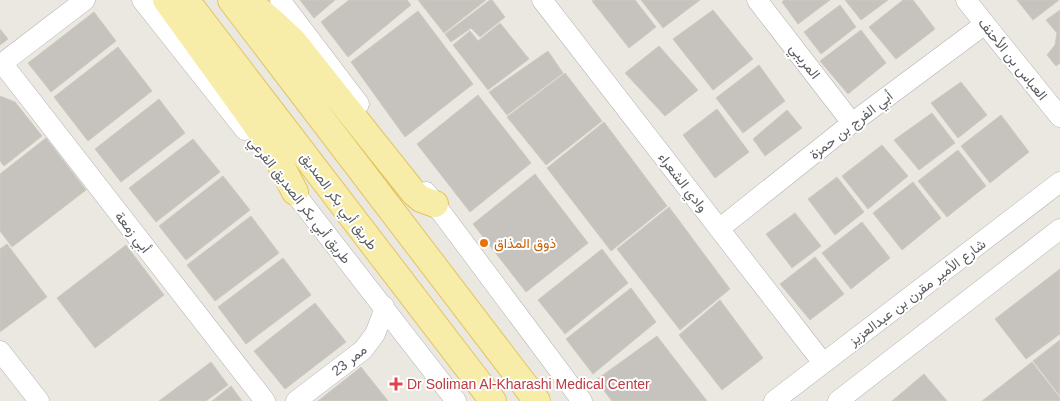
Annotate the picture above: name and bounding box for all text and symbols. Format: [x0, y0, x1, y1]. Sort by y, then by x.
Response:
street label: العباس بن الأحنف [974, 15, 1051, 104]
street label: المريبي [783, 40, 824, 84]
street label: أبي الفرج بن حمزة [806, 88, 898, 166]
street label: طريق أبي بكر الصديق الفرعي [245, 133, 355, 267]
street label: طريق أبي بكر الصديق [297, 149, 381, 253]
street label: وادي الشعراء [652, 149, 711, 217]
street label: أبي زمعة [109, 208, 154, 258]
place label: ذوق المذاق [494, 235, 556, 252]
street label: شارع الأمير مقرن بن عبدالعزيز [845, 235, 990, 352]
marker: ذوق المذاق [478, 237, 490, 249]
street label: ممر 23 [328, 341, 370, 380]
place label: Dr Soliman Al-Kharashi Medical Center [407, 376, 650, 392]
marker: Dr Soliman Al-Kharashi Medical Center [389, 377, 403, 391]

